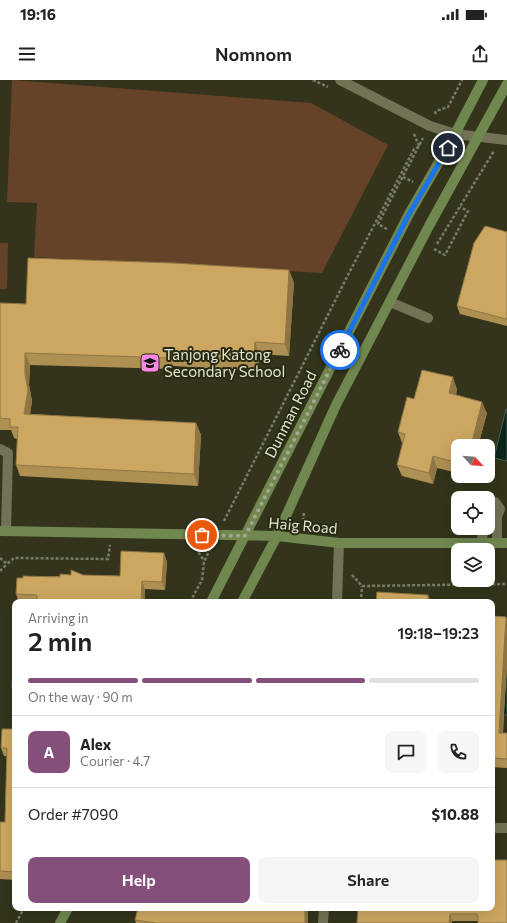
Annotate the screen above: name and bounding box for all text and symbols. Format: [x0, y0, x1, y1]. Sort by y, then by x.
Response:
text: 19:16 [20, 5, 56, 23]
icon: menu [16, 43, 38, 65]
text: Nomnom [215, 43, 292, 65]
icon: share [469, 43, 491, 65]
pin [431, 131, 465, 165]
icon: home [437, 137, 459, 159]
courier [320, 330, 360, 370]
icon: bike [329, 339, 351, 361]
place label: Tanjong Katong Secondary School [164, 345, 285, 380]
school or university icon: Tanjong Katong Secondary School [139, 352, 161, 374]
street label: Dunman Road [260, 367, 320, 461]
north arrow [451, 439, 495, 483]
map controls [451, 439, 495, 587]
button: locate [451, 491, 495, 535]
street label: Haig Road [268, 513, 338, 537]
pin [185, 518, 219, 552]
icon: bag [191, 524, 213, 546]
button: layers [451, 543, 495, 587]
text: Arriving in [28, 610, 88, 626]
text: 19:18–19:23 [398, 624, 479, 642]
text: 2 min [28, 625, 92, 656]
text: On the way · 90 m [28, 689, 133, 705]
button: chat [385, 731, 427, 773]
button: phone [437, 731, 479, 773]
text: Alex [80, 735, 111, 753]
text: A [44, 743, 54, 761]
text: Courier · 4.7 [80, 753, 150, 769]
text: Order #7090 [28, 805, 118, 823]
text: $10.88 [432, 805, 479, 823]
button: Help [28, 857, 250, 903]
button: Share [258, 857, 479, 903]

